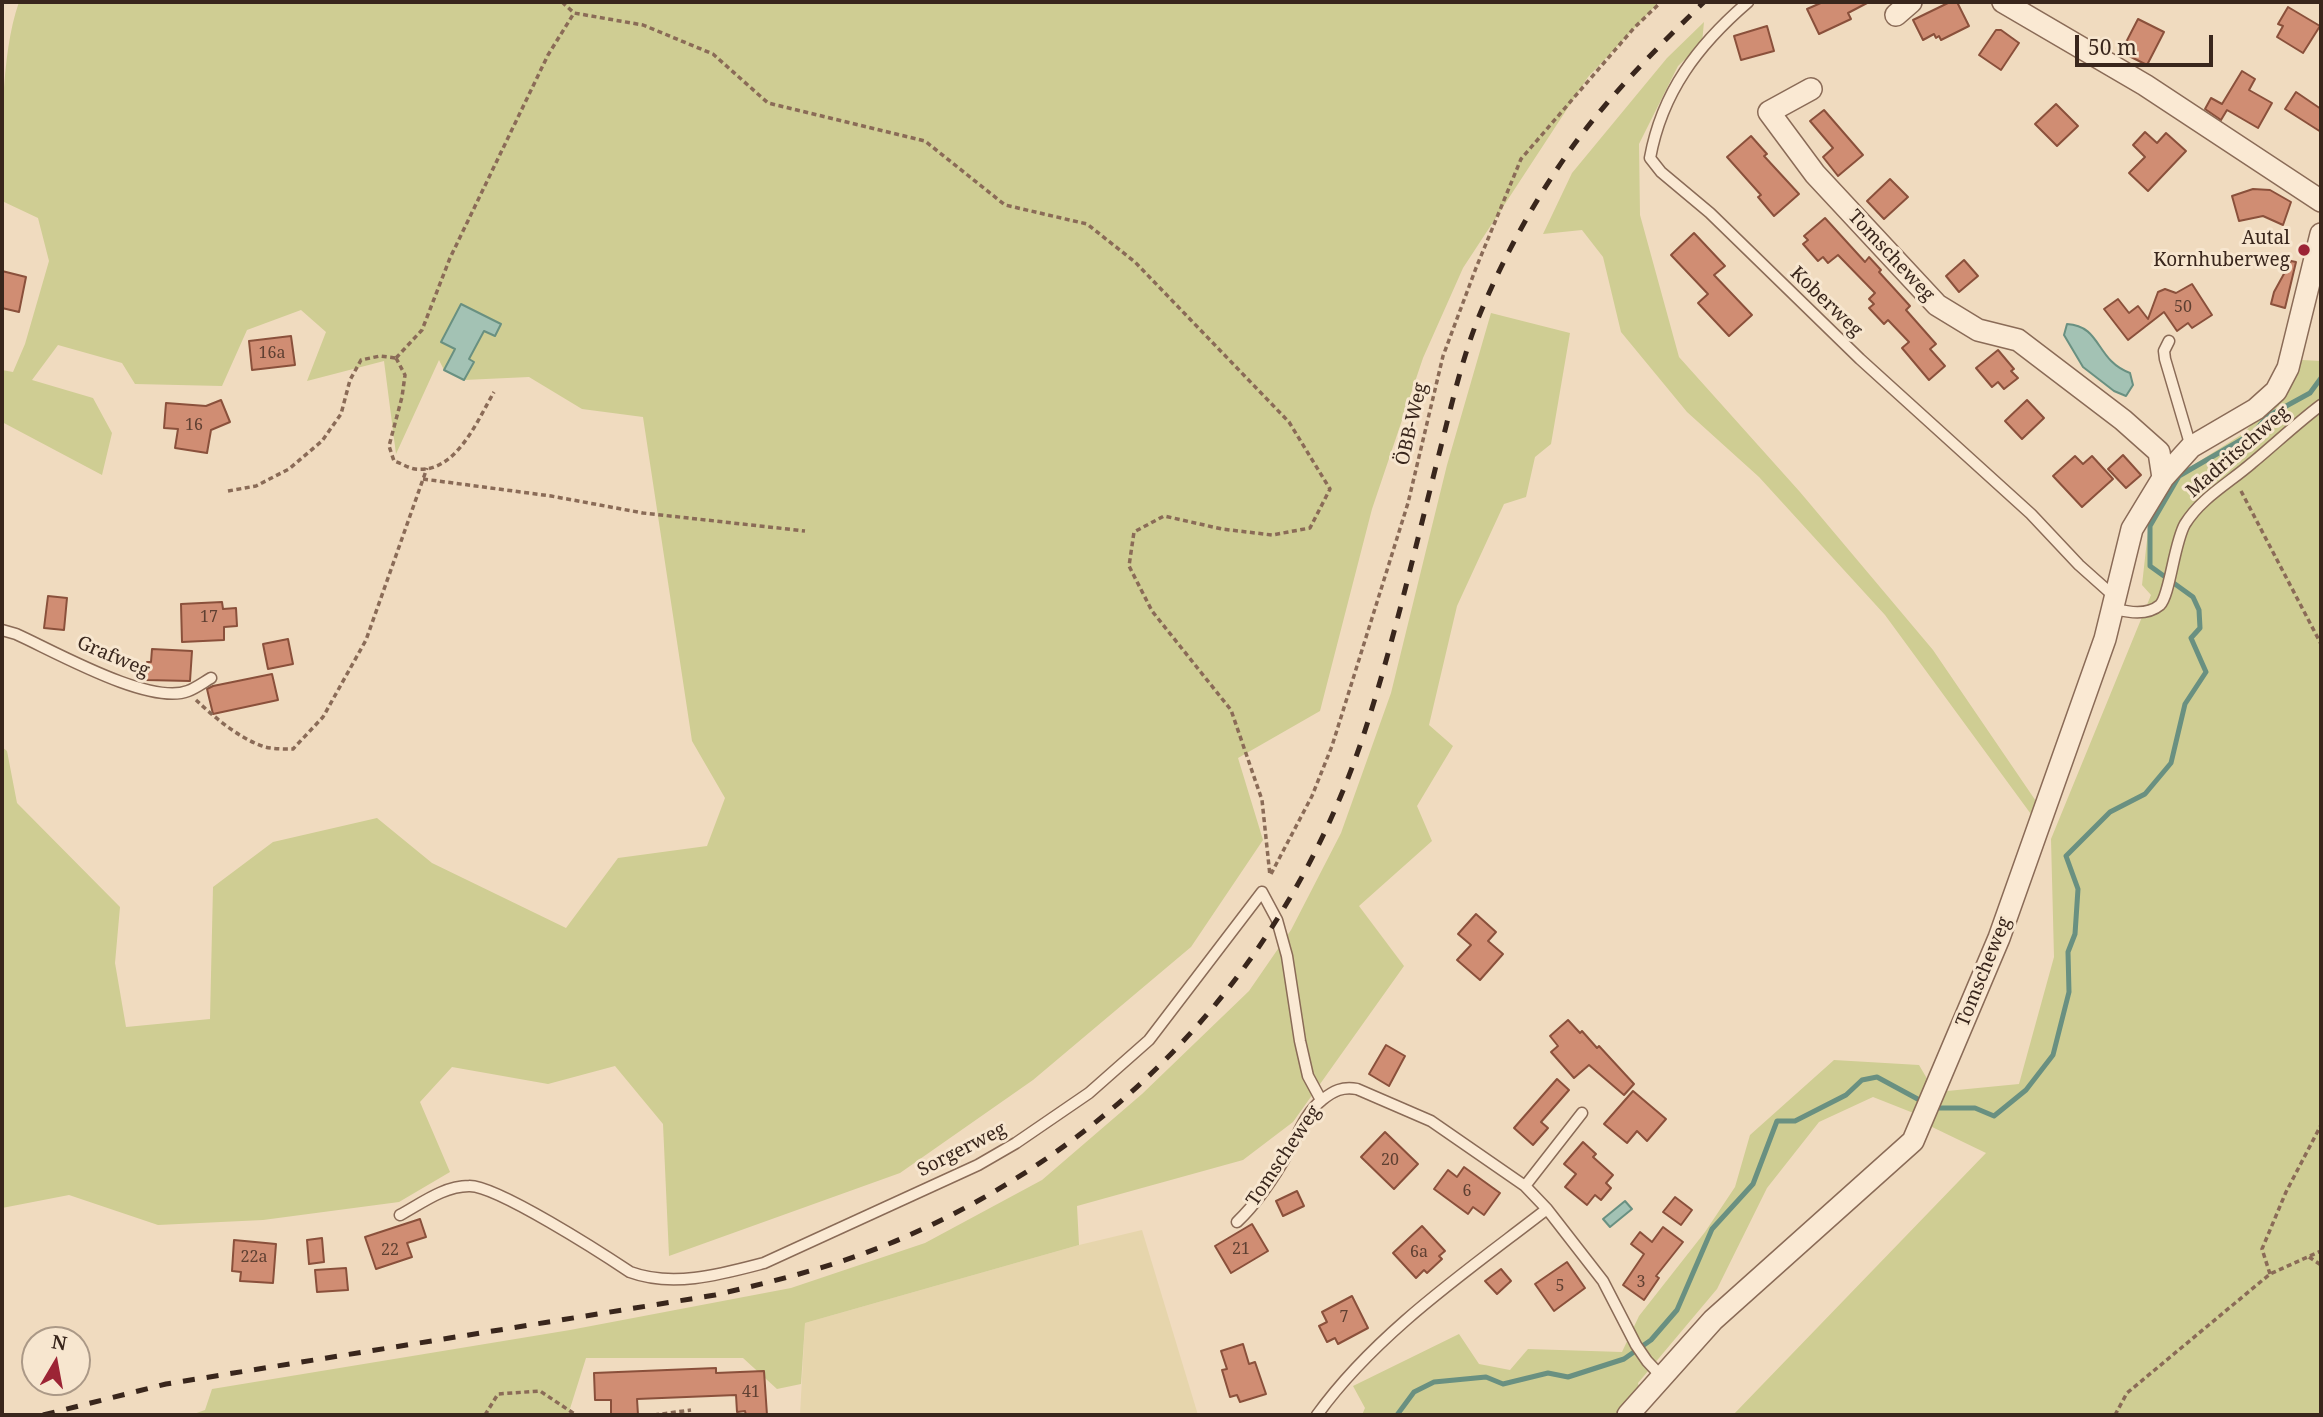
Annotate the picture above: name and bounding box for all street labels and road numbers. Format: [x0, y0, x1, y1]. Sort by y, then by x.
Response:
street label: Tomscheweg [1843, 206, 1939, 306]
street label: Koberweg [1785, 262, 1867, 342]
street label: ÖBB-Weg [1391, 381, 1433, 467]
street label: Madritschweg [2182, 401, 2294, 503]
street label: Grafweg [73, 632, 153, 682]
street label: Tomscheweg [1952, 914, 2016, 1030]
street label: Tomscheweg [1242, 1101, 1326, 1211]
street label: Sorgerweg [914, 1118, 1010, 1182]

